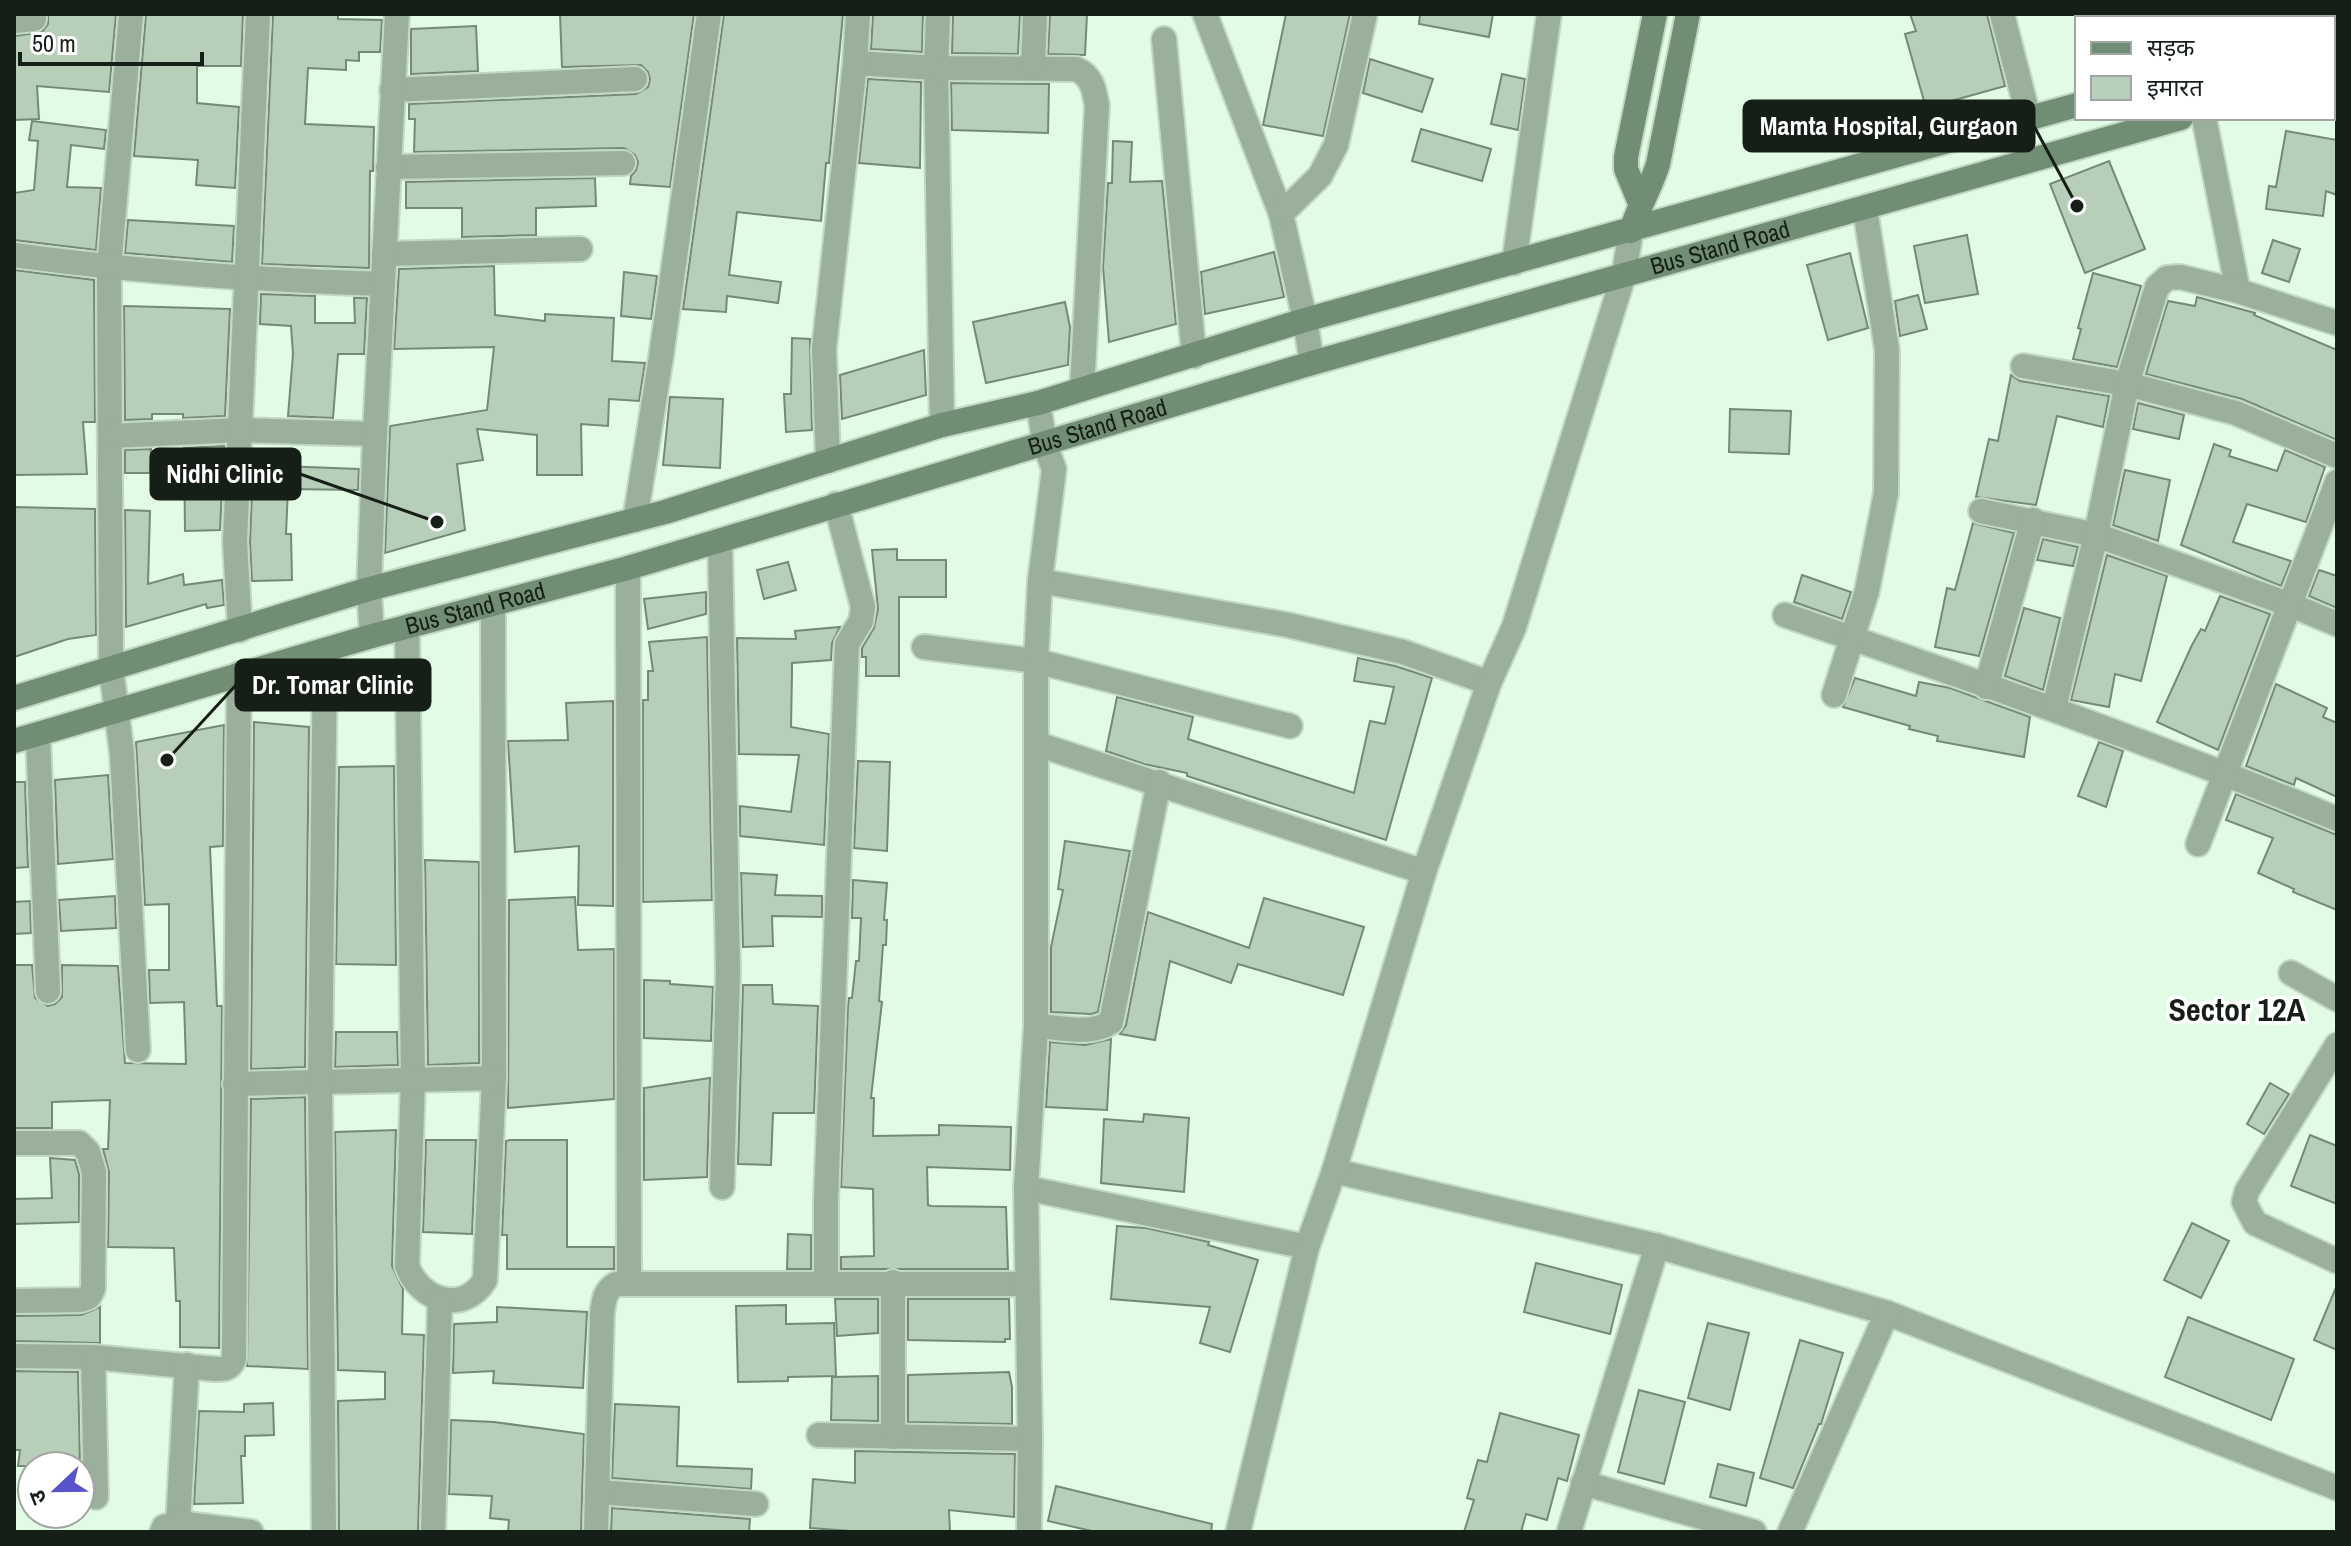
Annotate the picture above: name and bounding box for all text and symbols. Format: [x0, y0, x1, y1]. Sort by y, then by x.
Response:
scale bar [20, 16, 202, 66]
legend [2075, 16, 2335, 120]
text: 50 m [32, 27, 76, 59]
text: सड़क [2147, 31, 2195, 63]
text: इमारत [2147, 71, 2204, 103]
callout: Mamta Hospital, Gurgaon [1744, 101, 2034, 151]
text: Mamta Hospital, Gurgaon [1760, 108, 2018, 143]
street label: Bus Stand Road [1646, 212, 1793, 282]
street label: Bus Stand Road [1024, 390, 1170, 462]
callout: Nidhi Clinic [151, 449, 300, 499]
text: Nidhi Clinic [166, 456, 284, 491]
street label: Bus Stand Road [402, 574, 549, 641]
callout: Dr. Tomar Clinic [236, 660, 430, 710]
text: Dr. Tomar Clinic [252, 667, 414, 702]
district label: Sector 12A [2168, 988, 2306, 1031]
north arrow [16, 1450, 96, 1530]
text: उ [21, 1485, 54, 1509]

